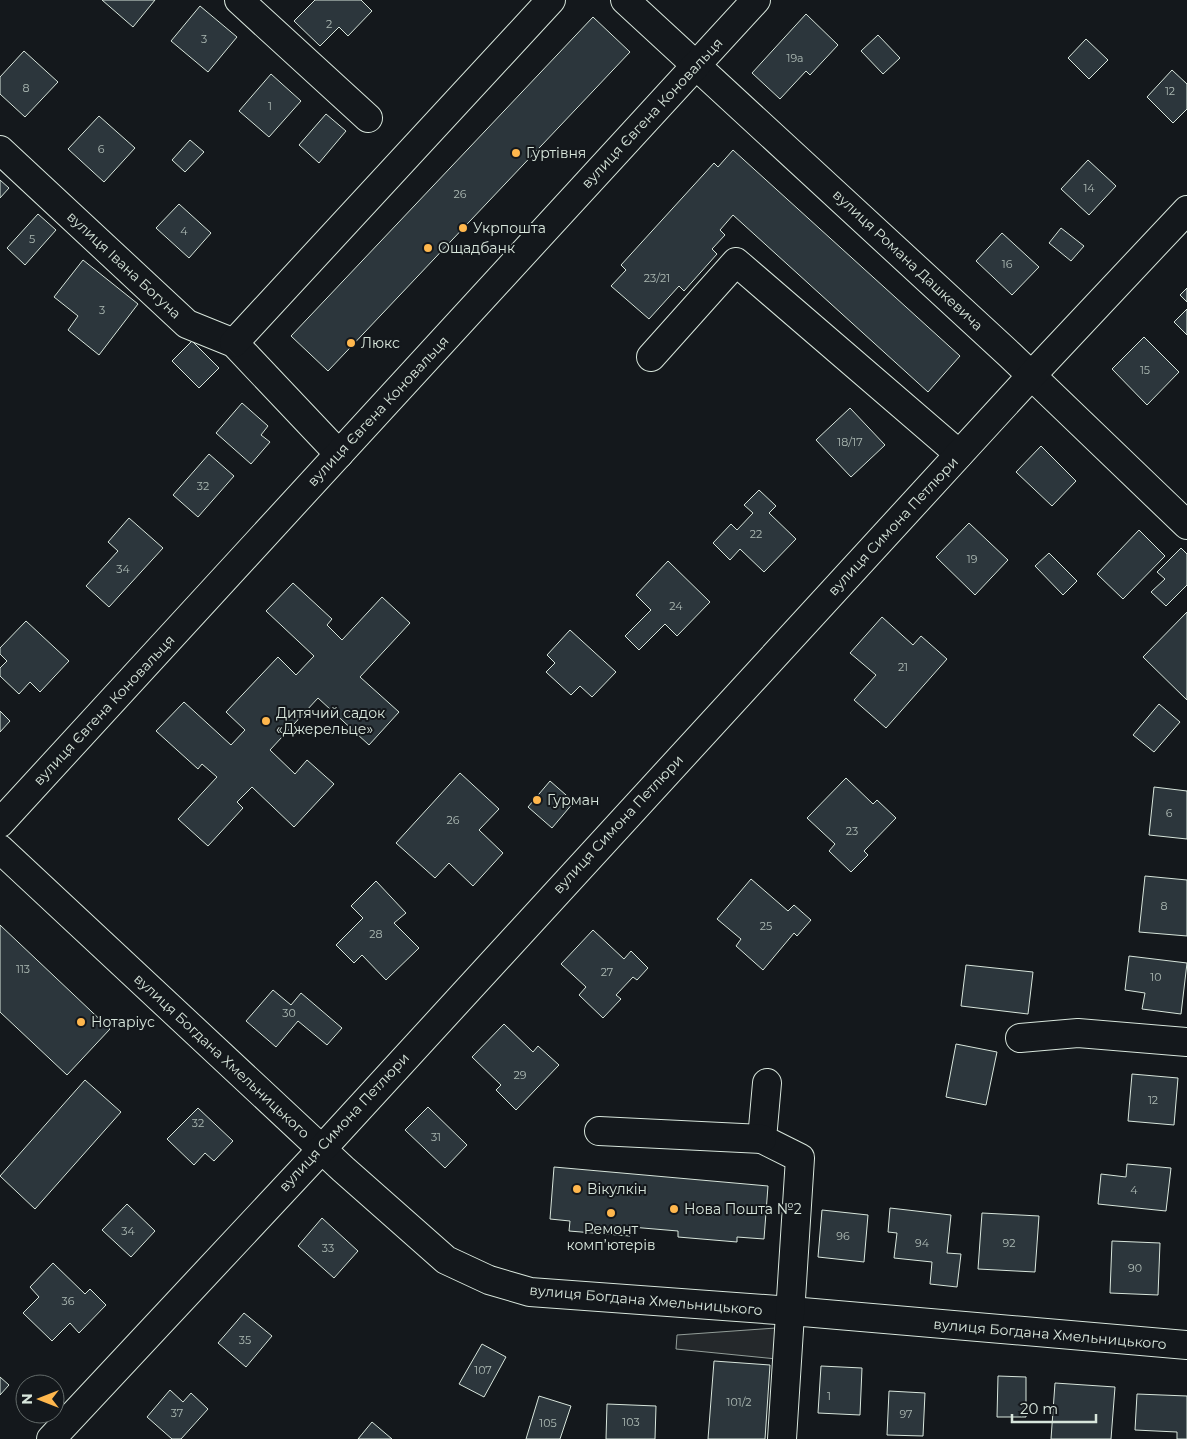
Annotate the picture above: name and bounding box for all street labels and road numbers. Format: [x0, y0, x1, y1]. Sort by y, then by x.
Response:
street label: вулиця Євгена Коновальця [578, 34, 726, 192]
street label: вулиця Романа Дашкевича [829, 186, 987, 334]
street label: вулиця Івана Богуна [63, 207, 185, 323]
street label: вулиця Євгена Коновальця [304, 332, 452, 490]
street label: вулиця Симона Петлюри [824, 453, 962, 599]
street label: вулиця Євгена Коновальця [30, 631, 178, 789]
street label: вулиця Симона Петлюри [549, 751, 687, 897]
street label: вулиця Богдана Хмельницького [130, 970, 314, 1142]
street label: вулиця Симона Петлюри [275, 1049, 413, 1195]
street label: вулиця Богдана Хмельницького [529, 1281, 763, 1319]
street label: вулиця Богдана Хмельницького [933, 1315, 1167, 1353]

